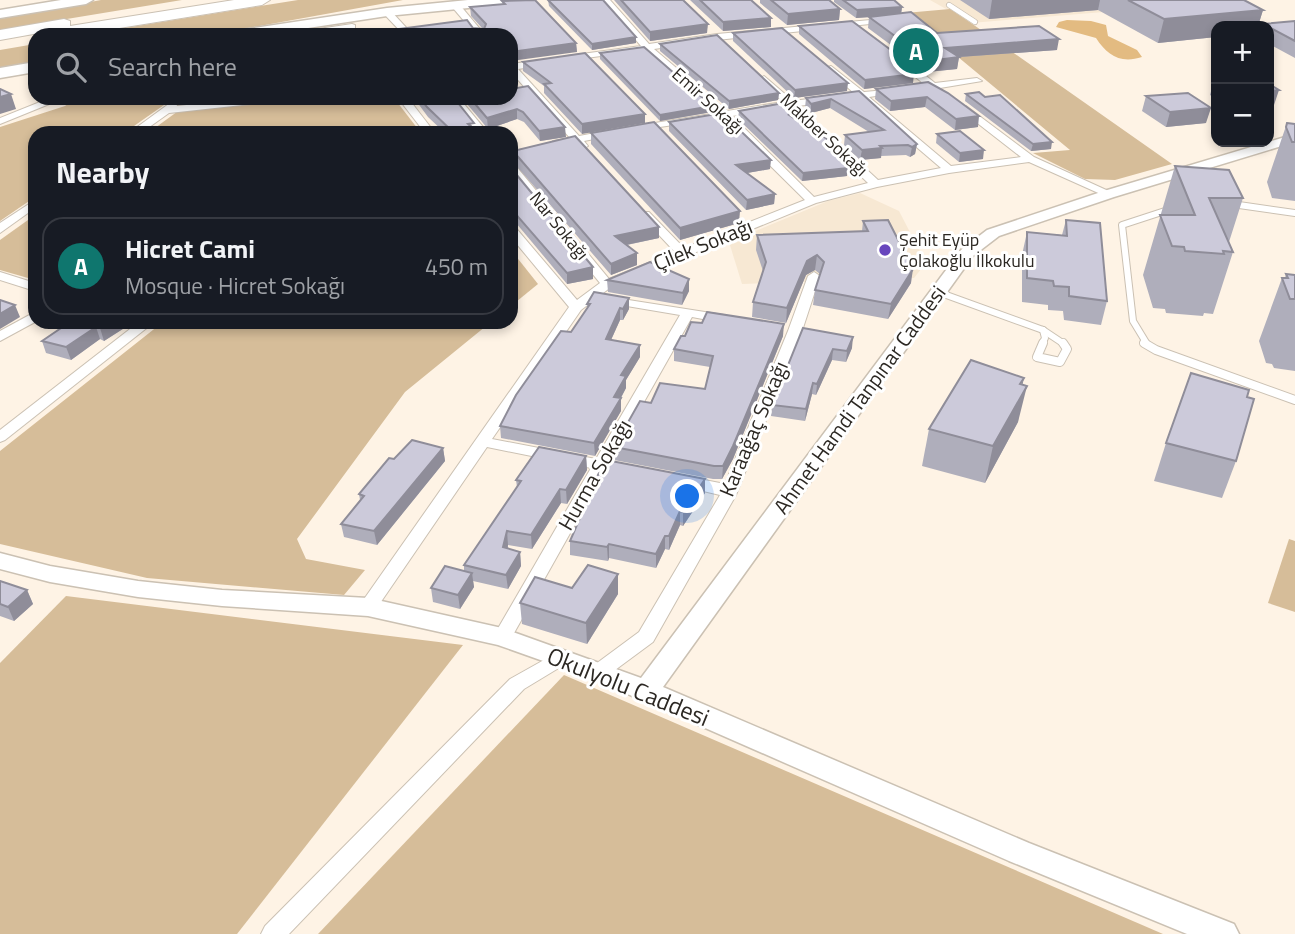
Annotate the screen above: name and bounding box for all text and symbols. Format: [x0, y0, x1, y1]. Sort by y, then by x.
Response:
map controls [1211, 21, 1274, 147]
button: + [1211, 21, 1274, 84]
pin: A [893, 25, 939, 77]
search box [28, 28, 518, 105]
text: Search here [108, 47, 237, 86]
icon: search [52, 48, 90, 86]
street label: Emir Sokağı [666, 61, 751, 140]
button: − [1211, 84, 1274, 147]
street label: Makber Sokağı [774, 87, 874, 183]
text: Nearby [56, 149, 149, 195]
street label: Nar Sokağı [523, 186, 596, 266]
street label: Çilek Sokağı [648, 210, 757, 278]
place label: Şehit Eyüp Çolakoğlu İlkokulu [899, 226, 1035, 274]
text: Hicret Cami [125, 229, 255, 268]
marker: Şehit Eyüp Çolakoğlu İlkokulu [877, 242, 893, 258]
text: A [74, 249, 88, 284]
text: 450 m [425, 249, 488, 284]
text: Mosque · Hicret Sokağı [125, 268, 345, 303]
street label: Ahmet Hamdi Tanpınar Caddesi [765, 278, 953, 520]
street label: Karaağaç Sokağı [710, 356, 796, 501]
street label: Hurma Sokağı [549, 413, 639, 536]
your location [670, 479, 704, 513]
street label: Okulyolu Caddesi [542, 637, 715, 735]

